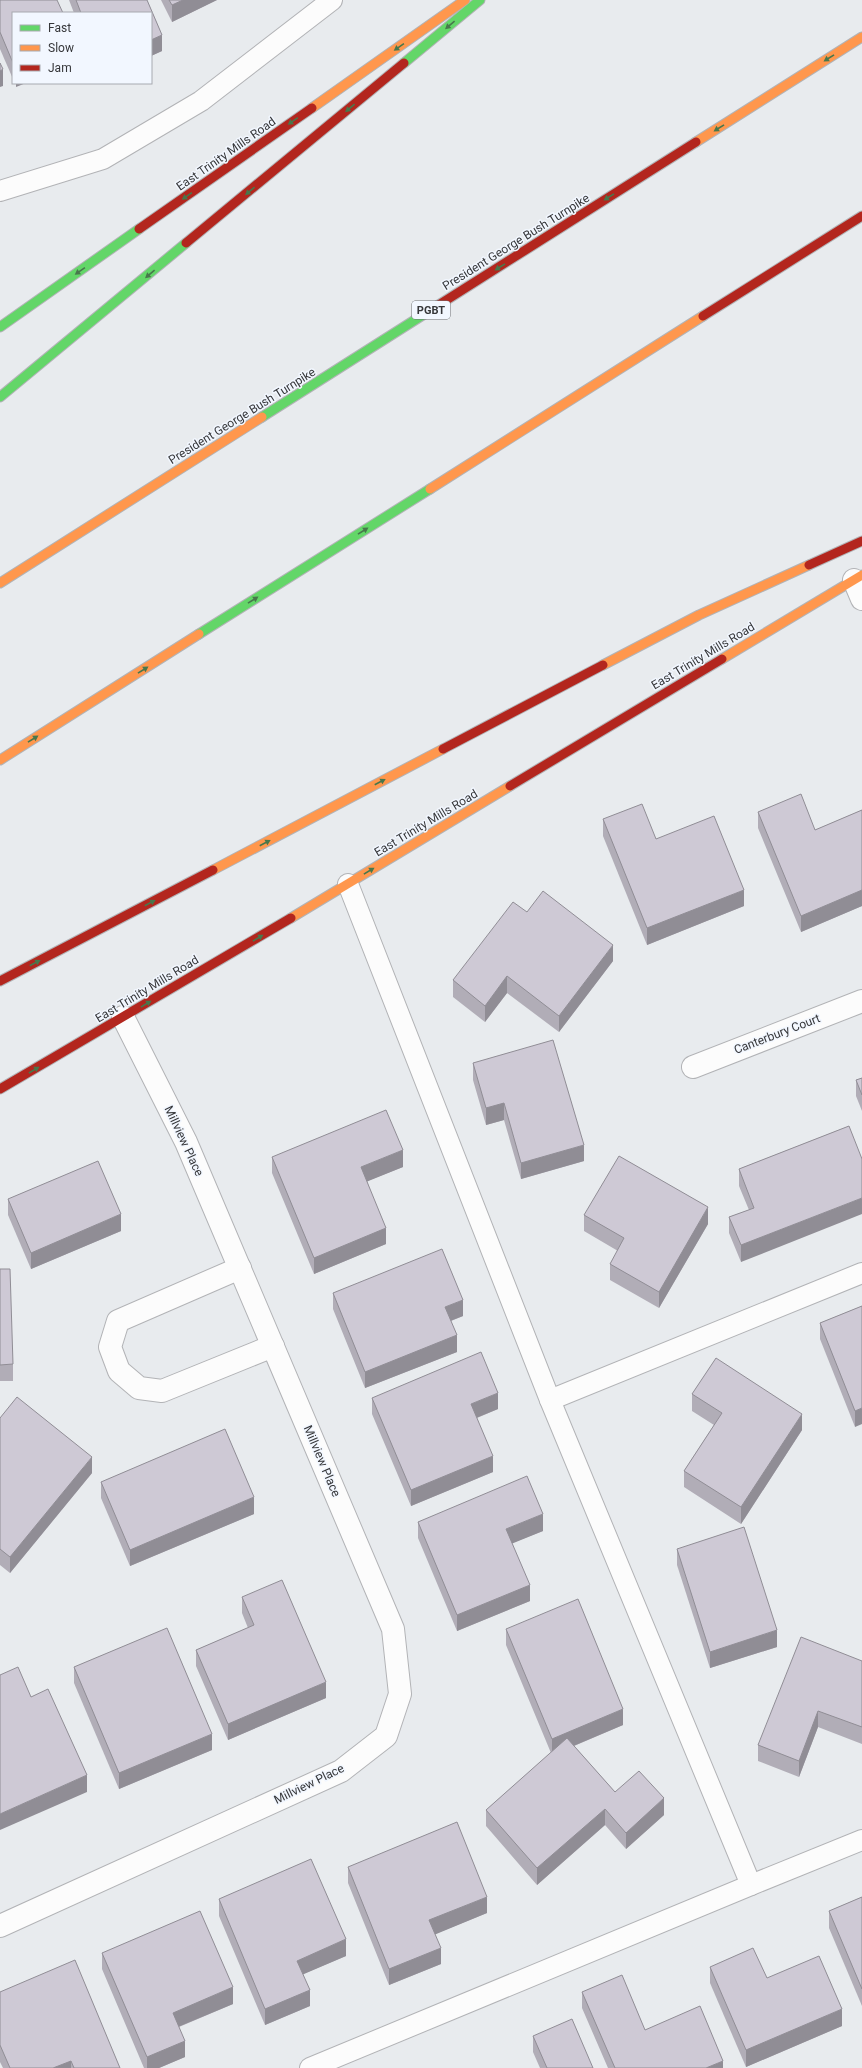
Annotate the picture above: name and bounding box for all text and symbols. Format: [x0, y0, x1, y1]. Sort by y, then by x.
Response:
legend [12, 12, 152, 84]
one-way arrow [444, 20, 455, 29]
text: Fast [48, 21, 71, 35]
text: Slow [48, 41, 74, 55]
one-way arrow [394, 43, 404, 51]
one-way arrow [823, 55, 835, 62]
text: Jam [48, 61, 72, 75]
one-way arrow [344, 103, 355, 112]
street label: East Trinity Mills Road [174, 114, 278, 194]
one-way arrow [288, 117, 298, 125]
one-way arrow [714, 124, 724, 132]
one-way arrow [244, 186, 255, 195]
street label: President George Bush Turnpike [440, 191, 592, 293]
one-way arrow [181, 192, 192, 200]
one-way arrow [603, 194, 615, 201]
one-way arrow [494, 263, 505, 271]
one-way arrow [75, 267, 86, 275]
one-way arrow [144, 269, 155, 278]
road number: PGBT [412, 301, 450, 319]
street label: President George Bush Turnpike [166, 365, 318, 467]
one-way arrow [358, 527, 368, 535]
one-way arrow [247, 597, 259, 604]
street label: East Trinity Mills Road [649, 620, 757, 692]
one-way arrow [138, 666, 148, 674]
one-way arrow [28, 735, 38, 743]
one-way arrow [374, 779, 386, 786]
street label: East Trinity Mills Road [372, 787, 480, 859]
one-way arrow [259, 839, 271, 846]
one-way arrow [363, 868, 375, 875]
one-way arrow [144, 900, 156, 906]
one-way arrow [252, 934, 264, 941]
street label: East Trinity Mills Road [93, 953, 201, 1025]
one-way arrow [29, 960, 40, 966]
one-way arrow [140, 1000, 152, 1007]
street label: Canterbury Court [732, 1011, 822, 1057]
one-way arrow [28, 1066, 40, 1073]
street label: Millview Place [162, 1104, 206, 1178]
street label: Millview Place [301, 1423, 343, 1499]
street label: Millview Place [272, 1761, 346, 1807]

